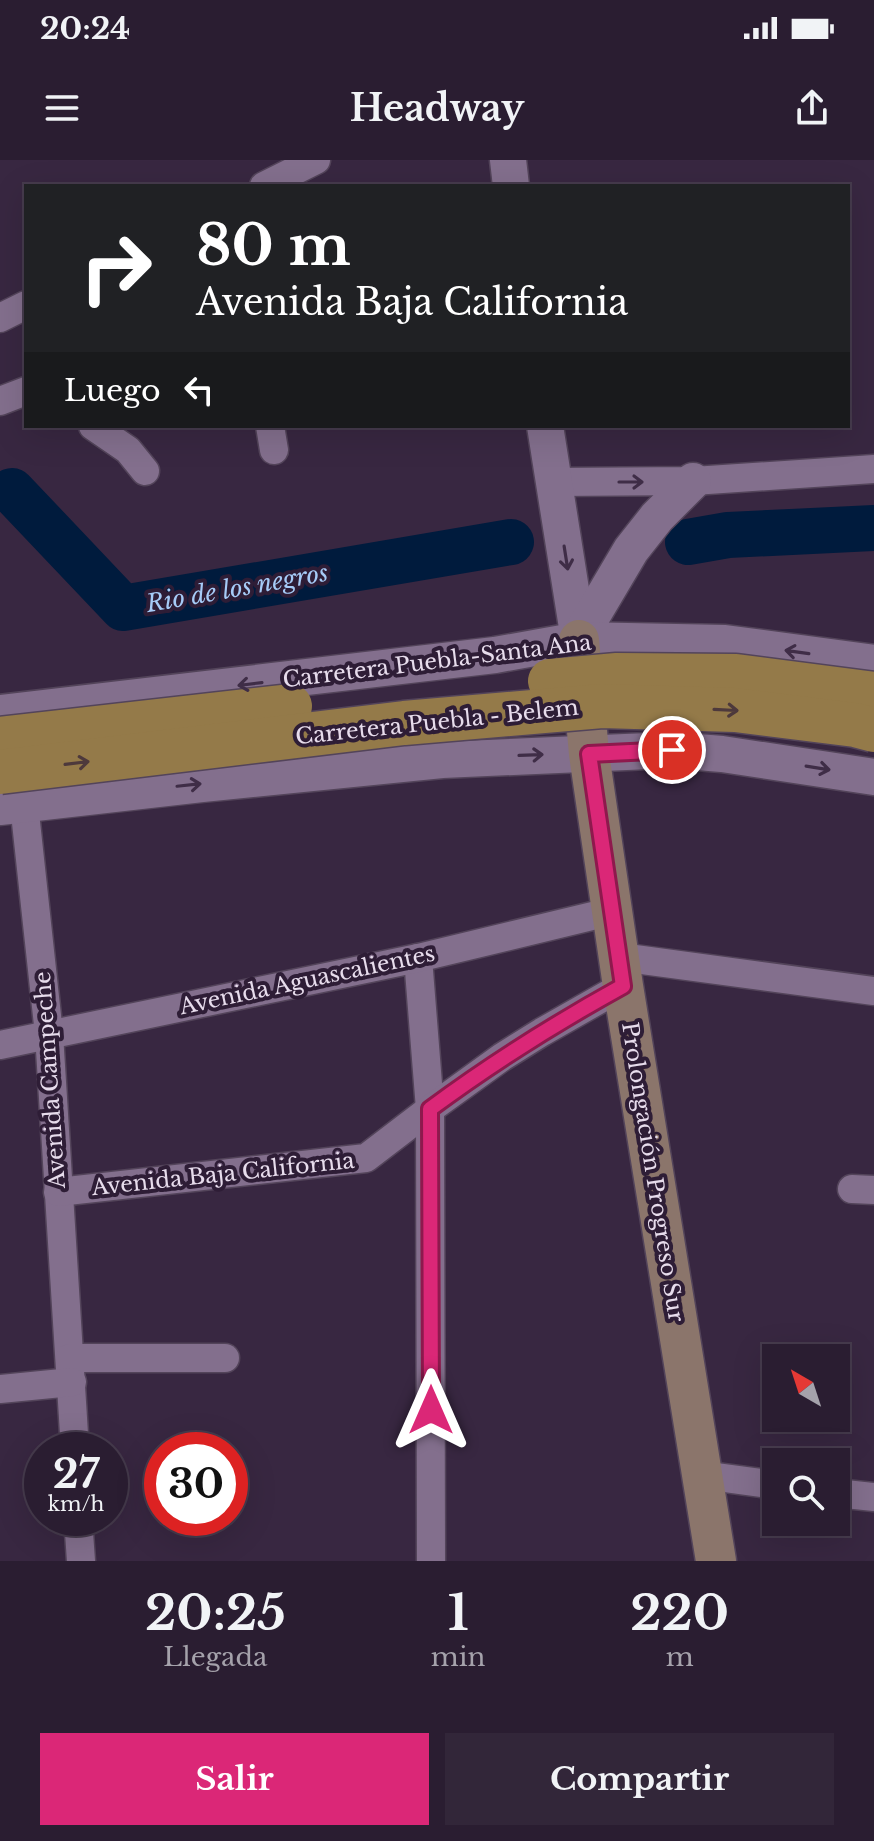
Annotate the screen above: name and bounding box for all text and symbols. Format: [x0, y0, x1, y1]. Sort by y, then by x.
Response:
text: 20:24 [40, 10, 130, 47]
icon: menu [40, 86, 84, 130]
text: Headway [350, 86, 524, 131]
icon: share [790, 86, 834, 130]
text: 80 m [196, 211, 351, 280]
icon: right [64, 216, 168, 320]
text: Avenida Baja California [196, 280, 628, 325]
icon: left [177, 368, 221, 412]
text: Luego [64, 372, 161, 409]
one-way arrow [617, 474, 644, 490]
one-way arrow [559, 545, 574, 571]
water label: Rio de los negros [143, 558, 330, 618]
street label: Carretera Puebla-Santa Ana [281, 629, 594, 693]
one-way arrow [785, 644, 810, 659]
one-way arrow [238, 677, 263, 692]
street label: Carretera Puebla - Belem [294, 694, 580, 750]
one-way arrow [712, 703, 739, 718]
pin [638, 716, 706, 784]
icon: arrive [650, 728, 694, 772]
one-way arrow [517, 748, 544, 763]
one-way arrow [64, 755, 90, 770]
one-way arrow [805, 761, 830, 776]
one-way arrow [175, 778, 202, 793]
street label: Avenida Aguascalientes [176, 940, 437, 1020]
street label: Avenida Campeche [29, 971, 71, 1190]
street label: Prolongación Progreso Sur [616, 1020, 690, 1324]
street label: Avenida Baja California [89, 1147, 357, 1201]
north arrow [762, 1344, 850, 1432]
map controls [762, 1344, 850, 1536]
position arrow [389, 1368, 473, 1452]
speed limit sign: 30 [144, 1432, 248, 1536]
button: search [762, 1448, 850, 1536]
text: 27 [53, 1449, 99, 1499]
text: km/h [48, 1492, 104, 1516]
text: 20:25 [145, 1583, 286, 1643]
text: 1 [448, 1583, 469, 1643]
text: 220 [630, 1583, 729, 1643]
text: Llegada [163, 1641, 267, 1673]
text: min [431, 1641, 485, 1673]
text: m [666, 1641, 694, 1673]
button: Salir [40, 1733, 429, 1825]
button: Compartir [445, 1733, 834, 1825]

